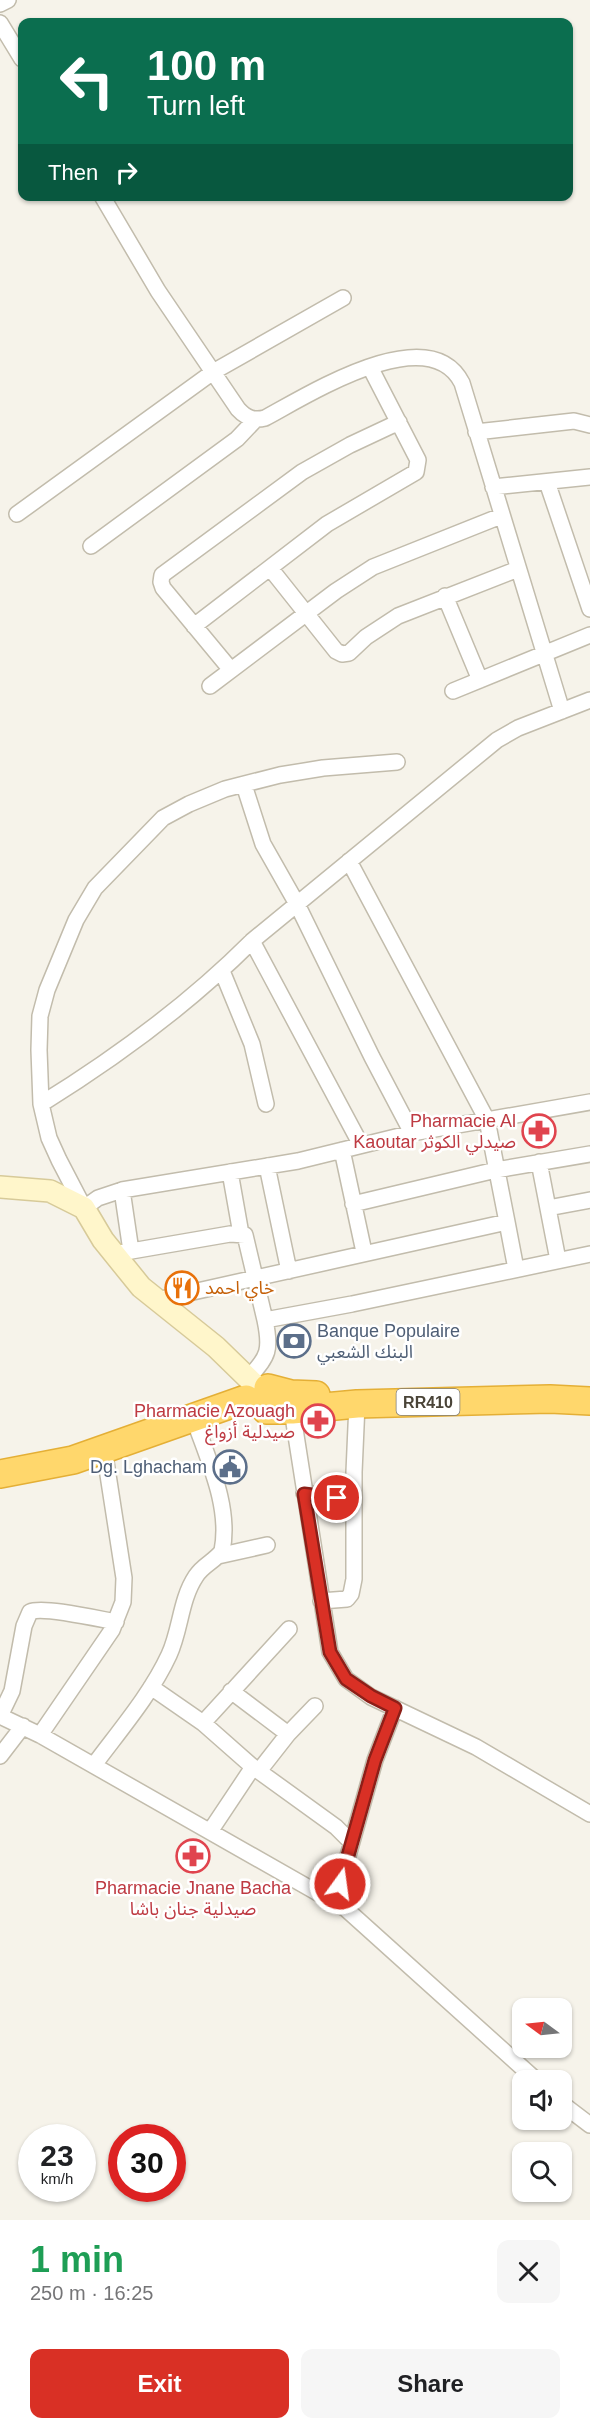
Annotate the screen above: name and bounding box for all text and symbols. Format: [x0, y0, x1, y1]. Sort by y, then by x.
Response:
icon: left [48, 42, 126, 120]
text: 100 m [147, 42, 266, 89]
text: Turn left [147, 91, 245, 121]
icon: right [110, 156, 143, 189]
text: Then [48, 160, 98, 185]
place label: Pharmacie Al Kaoutar صيدلي الكوثر [353, 1111, 516, 1155]
pharmacy icon: Pharmacie Al Kaoutar صيدلي الكوثر [521, 1113, 557, 1149]
restaurant icon: خاي احمد [164, 1270, 200, 1306]
place label: خاي احمد [205, 1278, 274, 1301]
place label: Banque Populaire البنك الشعبي [317, 1321, 460, 1365]
bank icon: Banque Populaire البنك الشعبي [276, 1323, 312, 1359]
road number: RR410 [396, 1389, 460, 1415]
place label: Pharmacie Azouagh صيدلية أزواغ [134, 1401, 295, 1446]
pharmacy icon: Pharmacie Azouagh صيدلية أزواغ [300, 1403, 336, 1439]
public building icon: Dg. Lghacham [212, 1449, 248, 1485]
place label: Dg. Lghacham [90, 1457, 207, 1477]
pin [311, 1472, 362, 1523]
icon: arrive [320, 1481, 353, 1514]
pharmacy icon: Pharmacie Jnane Bacha صيدلية جنان باشا [175, 1838, 211, 1874]
position arrow [308, 1852, 372, 1916]
place label: Pharmacie Jnane Bacha صيدلية جنان باشا [95, 1878, 292, 1920]
north arrow [512, 1998, 572, 2058]
map controls [512, 1998, 572, 2202]
button: sound [512, 2070, 572, 2130]
speed limit sign: 30 [108, 2124, 186, 2202]
text: 23 [40, 2139, 74, 2172]
button: search [512, 2142, 572, 2202]
text: km/h [41, 2170, 73, 2187]
text: 1 min [30, 2239, 124, 2280]
button: close [497, 2240, 560, 2303]
text: 250 m · 16:25 [30, 2282, 153, 2304]
button: Exit [30, 2349, 289, 2418]
button: Share [301, 2349, 560, 2418]

